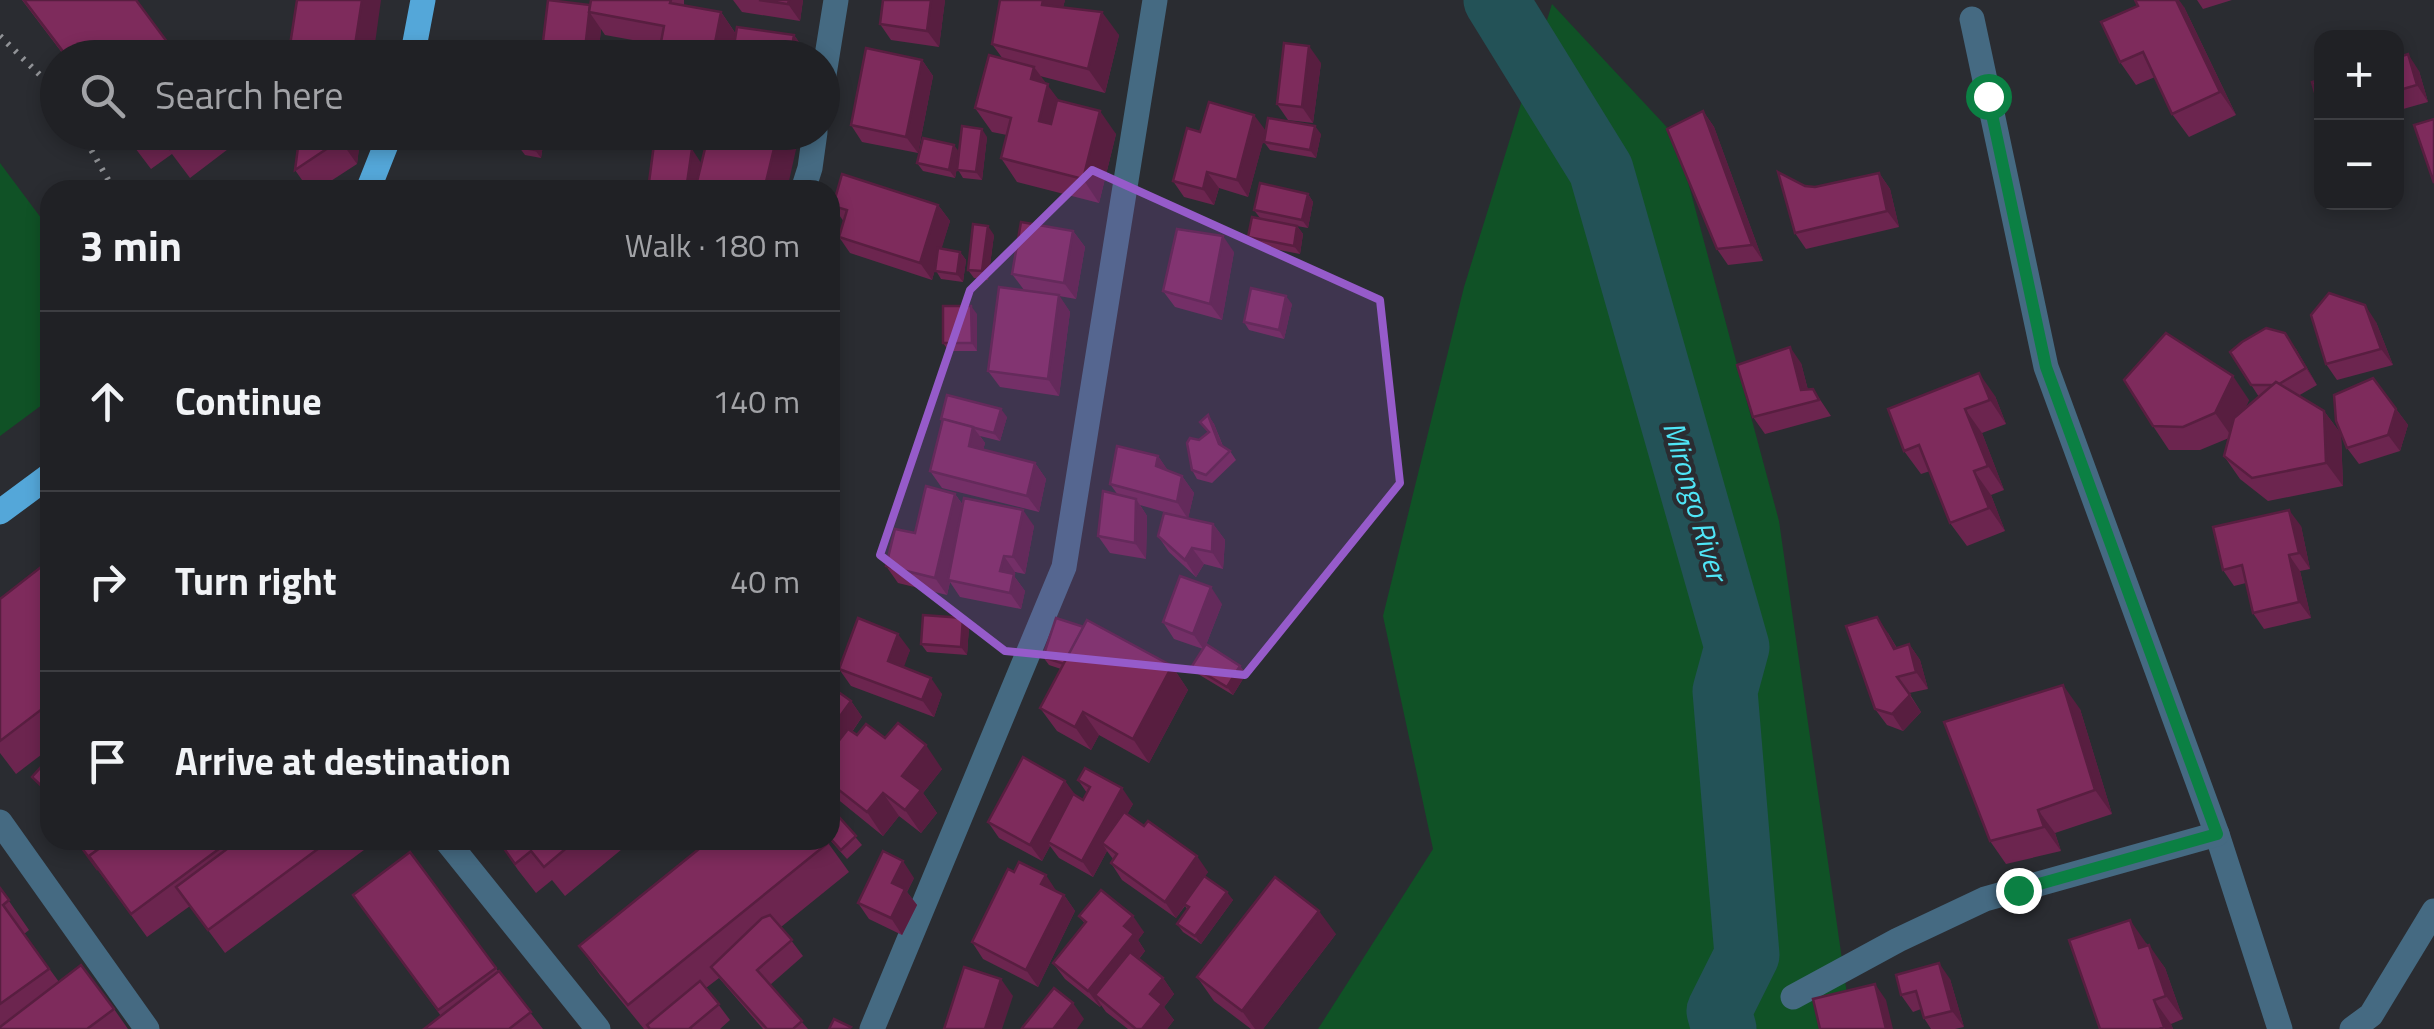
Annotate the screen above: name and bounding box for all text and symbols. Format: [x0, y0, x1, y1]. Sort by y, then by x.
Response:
map controls [2314, 30, 2404, 210]
button: + [2314, 30, 2404, 120]
search box [40, 40, 840, 150]
text: Search here [155, 66, 343, 124]
icon: search [75, 68, 130, 123]
route start [1966, 74, 2012, 120]
button: − [2314, 120, 2404, 210]
text: 3 min [80, 213, 182, 277]
text: Walk · 180 m [625, 221, 800, 269]
text: Continue [175, 372, 322, 430]
icon: ahead [80, 374, 135, 429]
text: 140 m [712, 377, 800, 425]
water label: Mirongo River [1651, 416, 1742, 589]
text: Turn right [175, 552, 337, 610]
icon: right [80, 554, 135, 609]
text: 40 m [730, 557, 800, 605]
text: Arrive at destination [175, 732, 511, 790]
icon: arrive [80, 734, 135, 789]
route end [1996, 868, 2042, 914]

